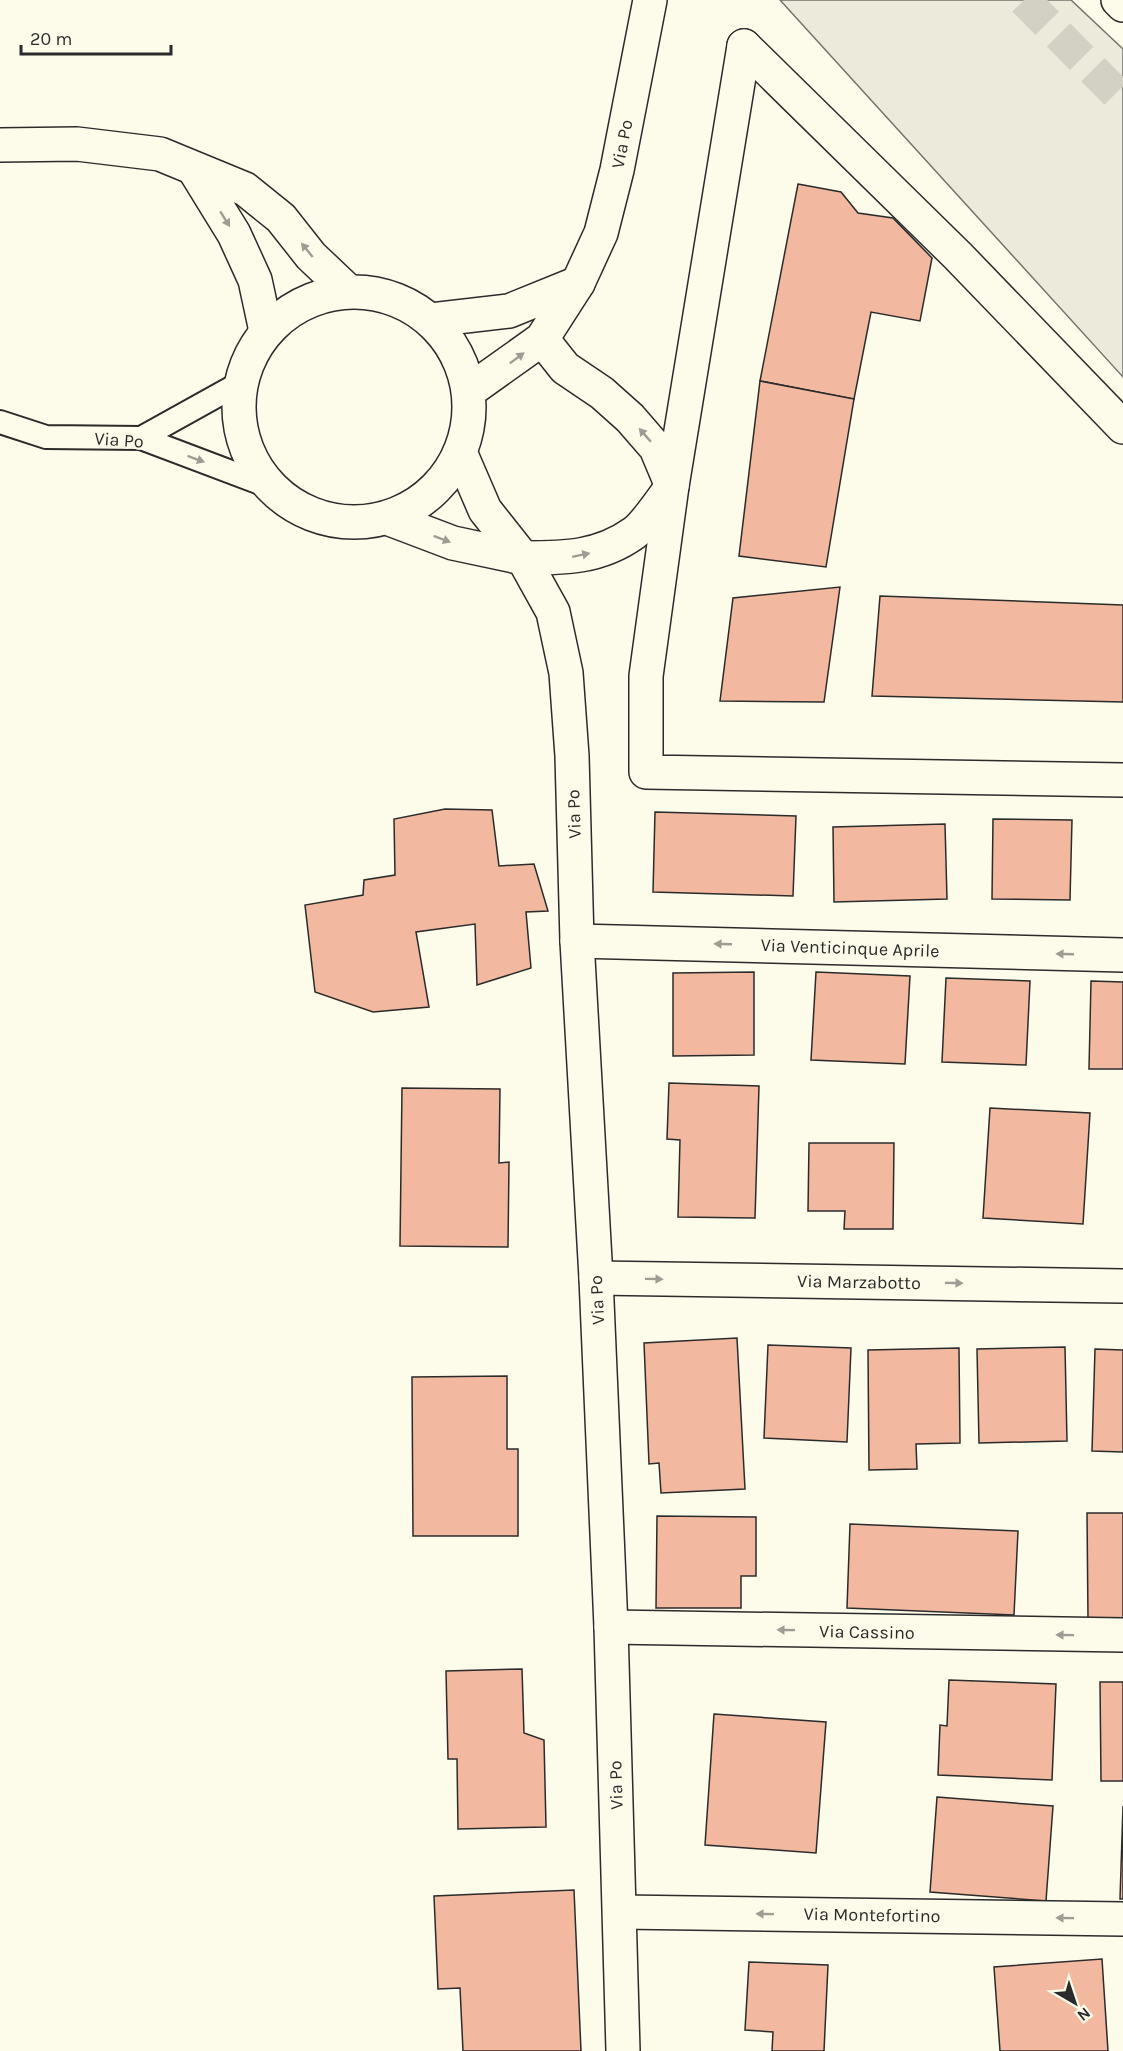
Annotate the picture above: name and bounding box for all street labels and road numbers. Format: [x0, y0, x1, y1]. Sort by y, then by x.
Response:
street label: Via Po [606, 118, 638, 170]
street label: Via Po [94, 427, 144, 453]
street label: Via Po [562, 789, 586, 839]
street label: Via Venticinque Aprile [760, 934, 940, 962]
street label: Via Marzabotto [797, 1270, 921, 1294]
street label: Via Po [585, 1275, 609, 1325]
street label: Via Cassino [819, 1620, 915, 1644]
street label: Via Po [604, 1760, 628, 1810]
street label: Via Montefortino [803, 1903, 941, 1927]

